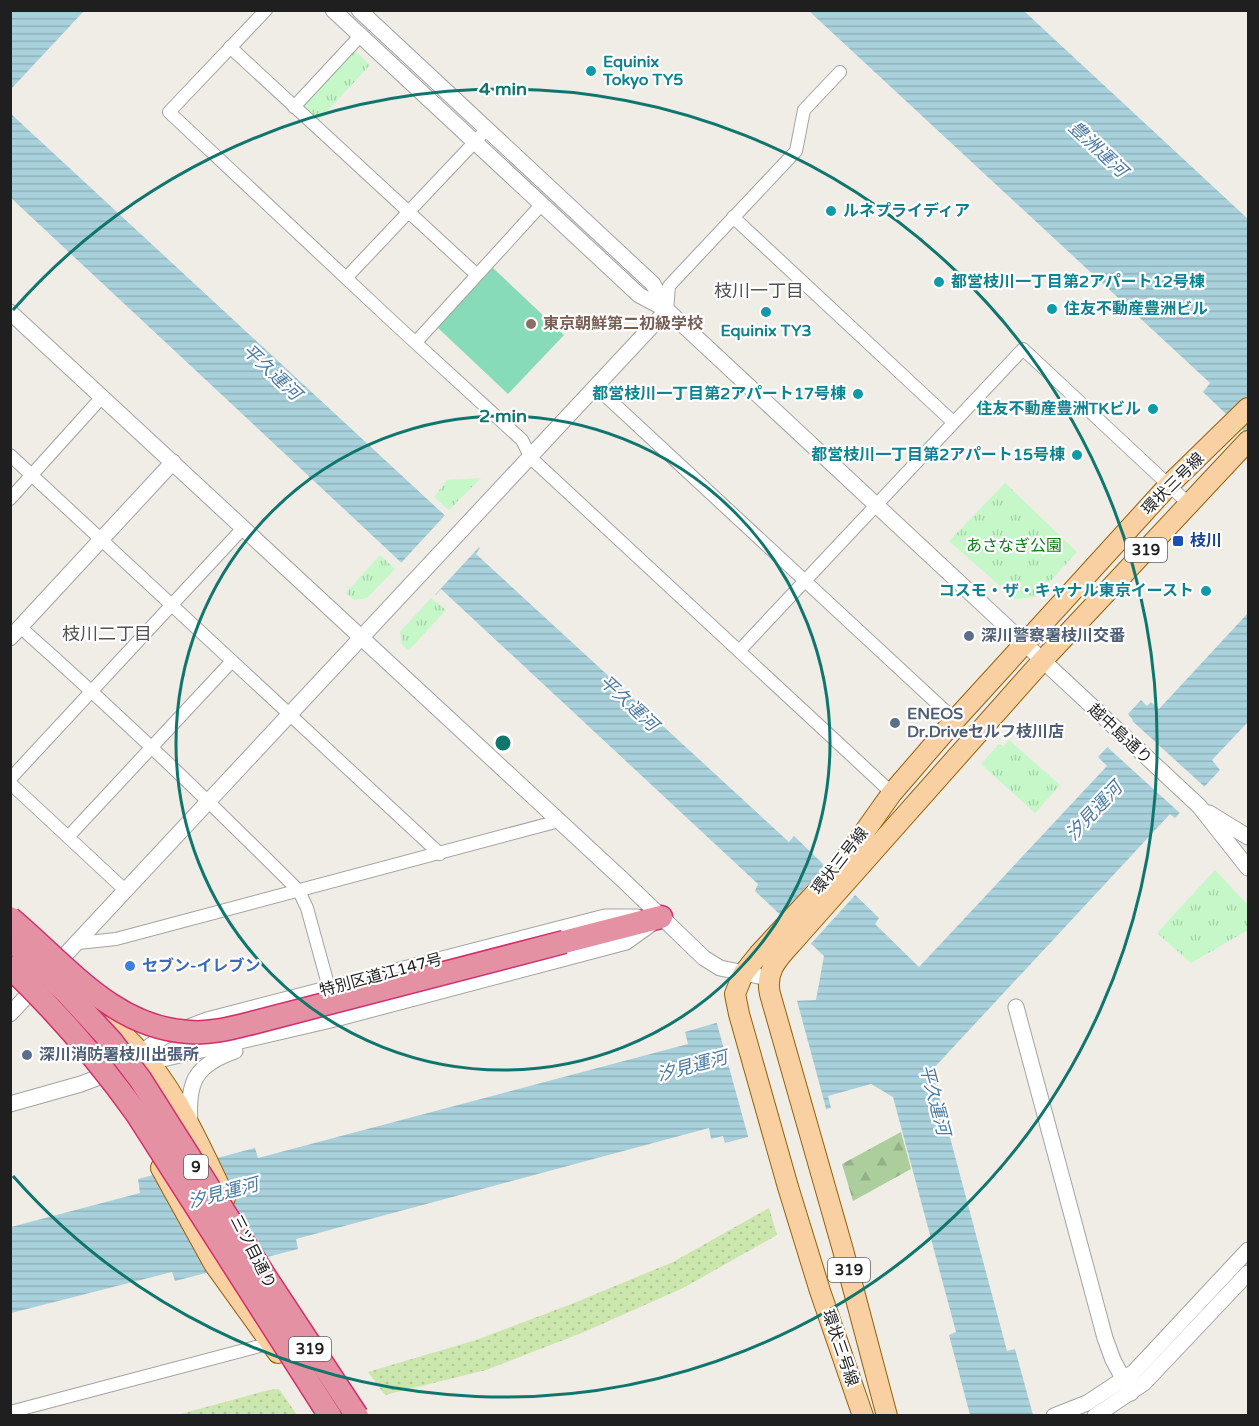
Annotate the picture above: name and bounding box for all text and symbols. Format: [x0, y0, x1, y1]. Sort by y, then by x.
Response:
place label: Equinix Tokyo TY5 [602, 52, 683, 90]
marker: Equinix Tokyo TY5 [584, 64, 598, 78]
text: 4 min [479, 78, 527, 100]
water label: 豊洲運河 [1064, 116, 1134, 184]
place label: ルネプライディア [843, 201, 970, 221]
marker: ルネプライディア [824, 204, 838, 218]
place label: 都営枝川一丁目第2アパート12号棟 [951, 272, 1205, 292]
marker: 都営枝川一丁目第2アパート12号棟 [932, 275, 946, 289]
district label: 枝川一丁目 [714, 280, 804, 302]
place label: 住友不動産豊洲ビル [1063, 299, 1208, 319]
marker: 住友不動産豊洲ビル [1045, 302, 1059, 316]
marker: Equinix TY3 [759, 305, 773, 319]
place label: 東京朝鮮第二初級学校 [543, 314, 703, 334]
marker: 東京朝鮮第二初級学校 [524, 317, 538, 331]
place label: Equinix TY3 [720, 321, 812, 341]
water label: 平久運河 [238, 339, 308, 407]
place label: 都営枝川一丁目第2アパート17号棟 [592, 384, 846, 404]
marker: 都営枝川一丁目第2アパート17号棟 [851, 387, 865, 401]
place label: 住友不動産豊洲TKビル [976, 399, 1141, 419]
marker: 住友不動産豊洲TKビル [1146, 402, 1160, 416]
text: 2 min [479, 405, 527, 427]
place label: 都営枝川一丁目第2アパート15号棟 [811, 445, 1065, 465]
marker: 都営枝川一丁目第2アパート15号棟 [1070, 448, 1084, 462]
street label: 環状三号線 [1138, 449, 1208, 519]
place label: 枝川 [1190, 531, 1222, 551]
marker: 枝川 [1171, 534, 1185, 548]
park label: あさなぎ公園 [966, 536, 1062, 556]
road number: 319 [1125, 538, 1167, 562]
place label: コスモ・ザ・キャナル東京イースト [939, 581, 1194, 601]
marker: コスモ・ザ・キャナル東京イースト [1199, 584, 1213, 598]
district label: 枝川二丁目 [62, 623, 152, 645]
place label: 深川警察署枝川交番 [981, 626, 1125, 646]
marker: 深川警察署枝川交番 [962, 629, 976, 643]
water label: 平久運河 [595, 670, 665, 738]
street label: 越中島通り [1084, 699, 1156, 769]
place label: ENEOS Dr.Driveセルフ枝川店 [907, 704, 1064, 742]
marker: ENEOS Dr.Driveセルフ枝川店 [888, 716, 902, 730]
centre of rings [493, 733, 513, 753]
water label: 汐見運河 [1061, 775, 1129, 845]
street label: 環状三号線 [807, 823, 873, 899]
street label: 特別区道江147号 [317, 949, 445, 1001]
place label: セブン-イレブン [142, 956, 261, 976]
marker: セブン-イレブン [123, 959, 137, 973]
place label: 深川消防署枝川出張所 [39, 1045, 199, 1065]
water label: 汐見運河 [654, 1045, 733, 1086]
marker: 深川消防署枝川出張所 [20, 1048, 34, 1062]
water label: 平久運河 [915, 1062, 956, 1141]
road number: 9 [184, 1155, 208, 1179]
water label: 汐見運河 [185, 1172, 264, 1213]
street label: 三ツ目通り [226, 1212, 280, 1292]
road number: 319 [828, 1258, 870, 1282]
street label: 環状三号線 [818, 1307, 862, 1389]
road number: 319 [289, 1337, 331, 1361]

